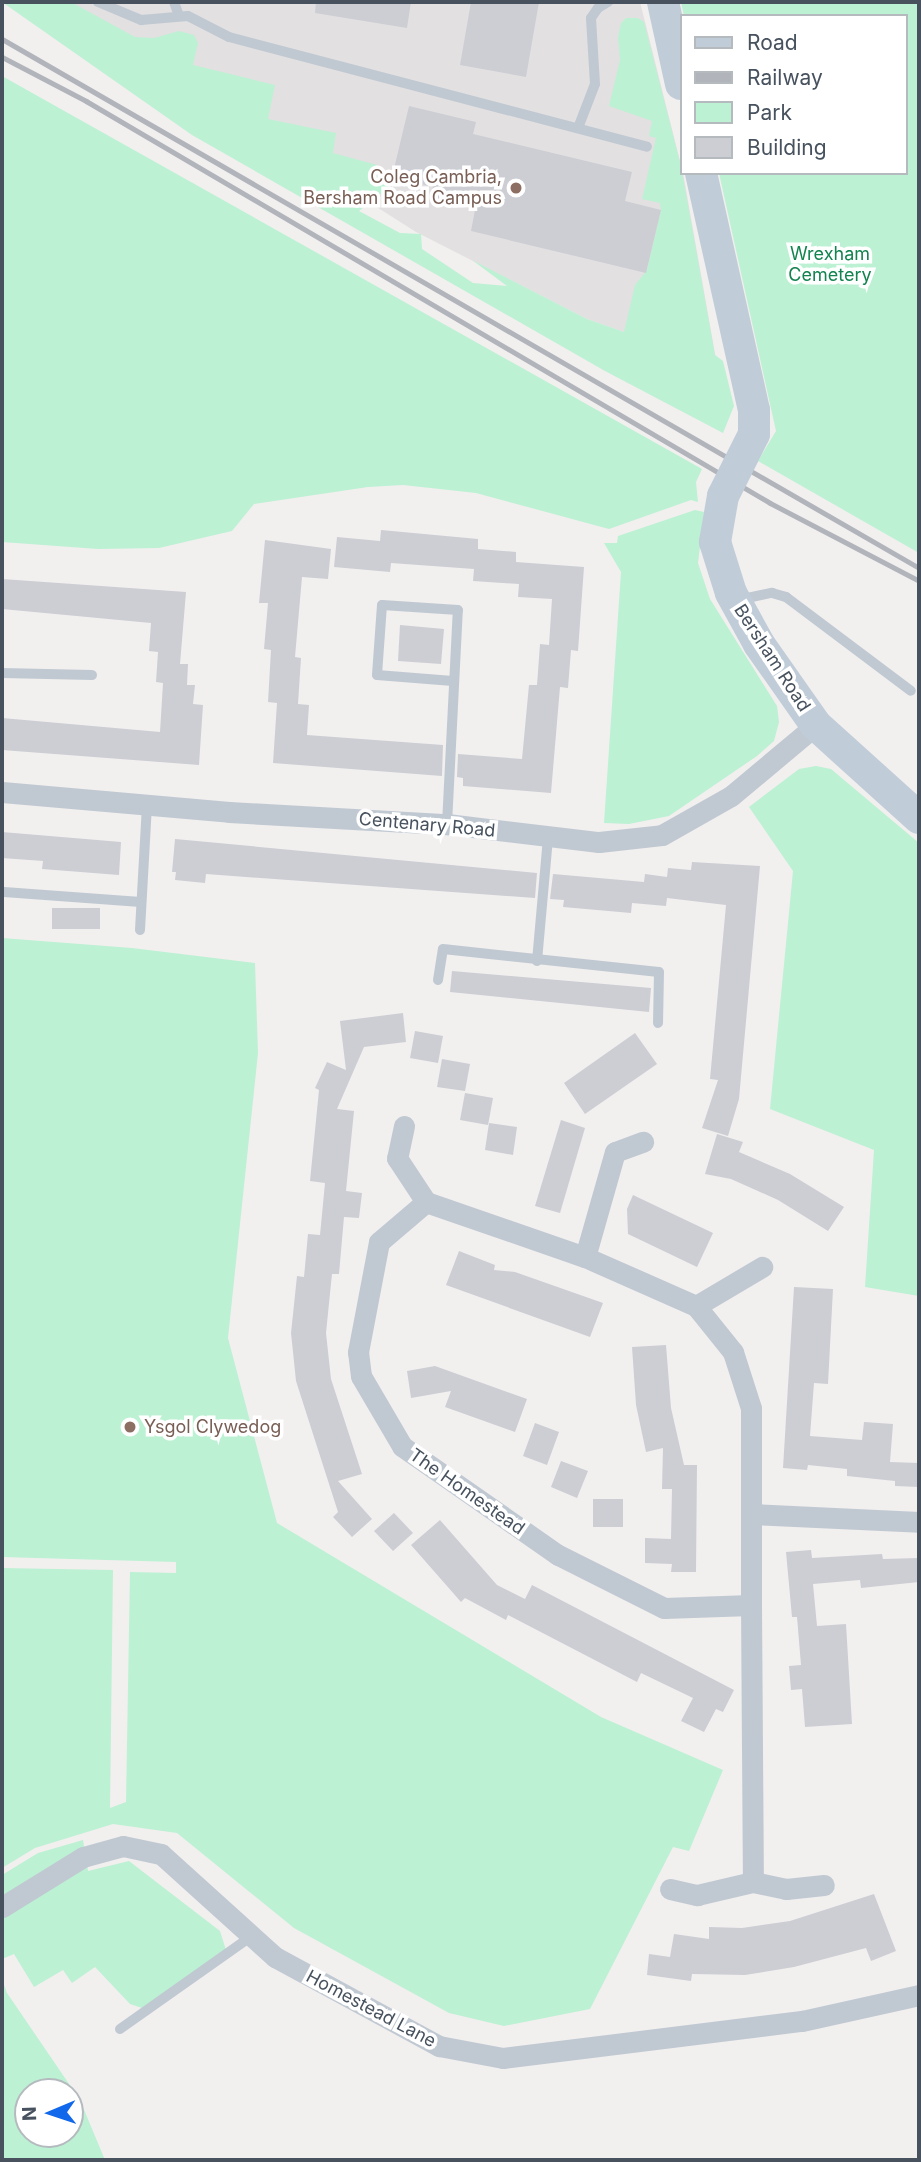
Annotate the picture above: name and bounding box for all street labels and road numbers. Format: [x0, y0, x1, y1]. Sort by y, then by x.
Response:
street label: Bersham Road [729, 600, 815, 716]
street label: Centenary Road [358, 808, 496, 842]
street label: The Homestead [405, 1444, 529, 1540]
street label: Homestead Lane [302, 1966, 440, 2052]

